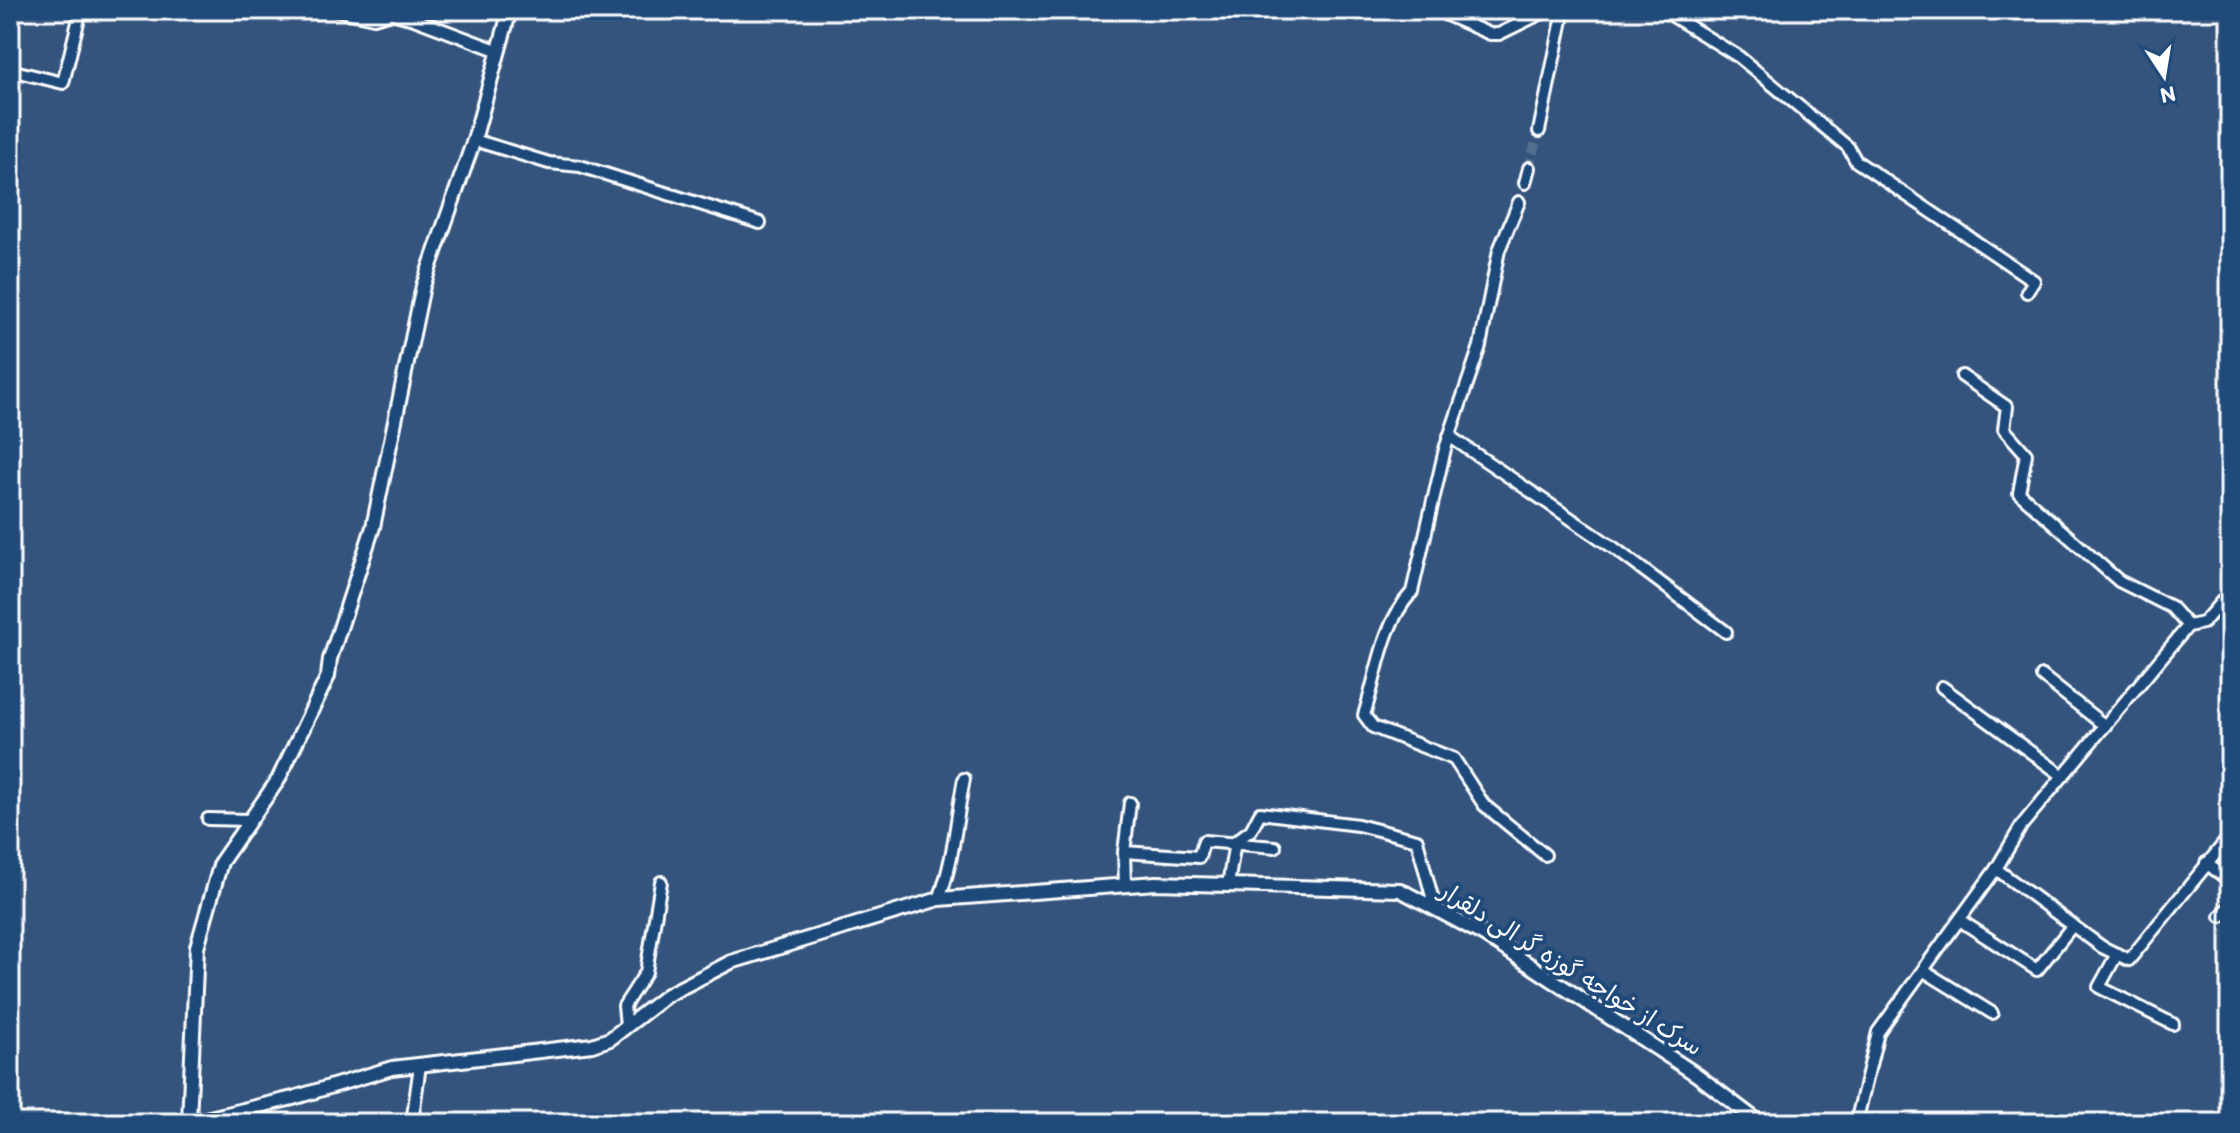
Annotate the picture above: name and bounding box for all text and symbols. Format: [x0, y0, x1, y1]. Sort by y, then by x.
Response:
north arrow [2124, 36, 2204, 116]
text: N [2158, 80, 2178, 110]
street label: سرک از خواجه گوزه گر الی دلقرار [1432, 875, 1708, 1062]

